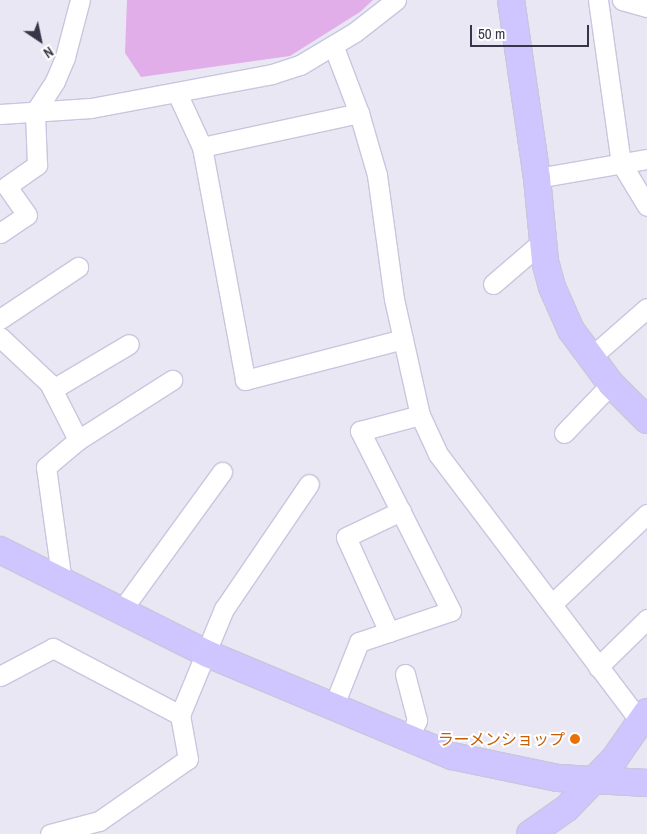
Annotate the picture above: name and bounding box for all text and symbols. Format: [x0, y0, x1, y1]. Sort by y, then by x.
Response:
north arrow [15, 15, 65, 65]
scale bar [472, 15, 591, 47]
text: 50 m [478, 23, 505, 44]
text: N [40, 43, 57, 62]
place label: ラーメンショップ [437, 729, 565, 749]
marker: ラーメンショップ [569, 733, 581, 745]

